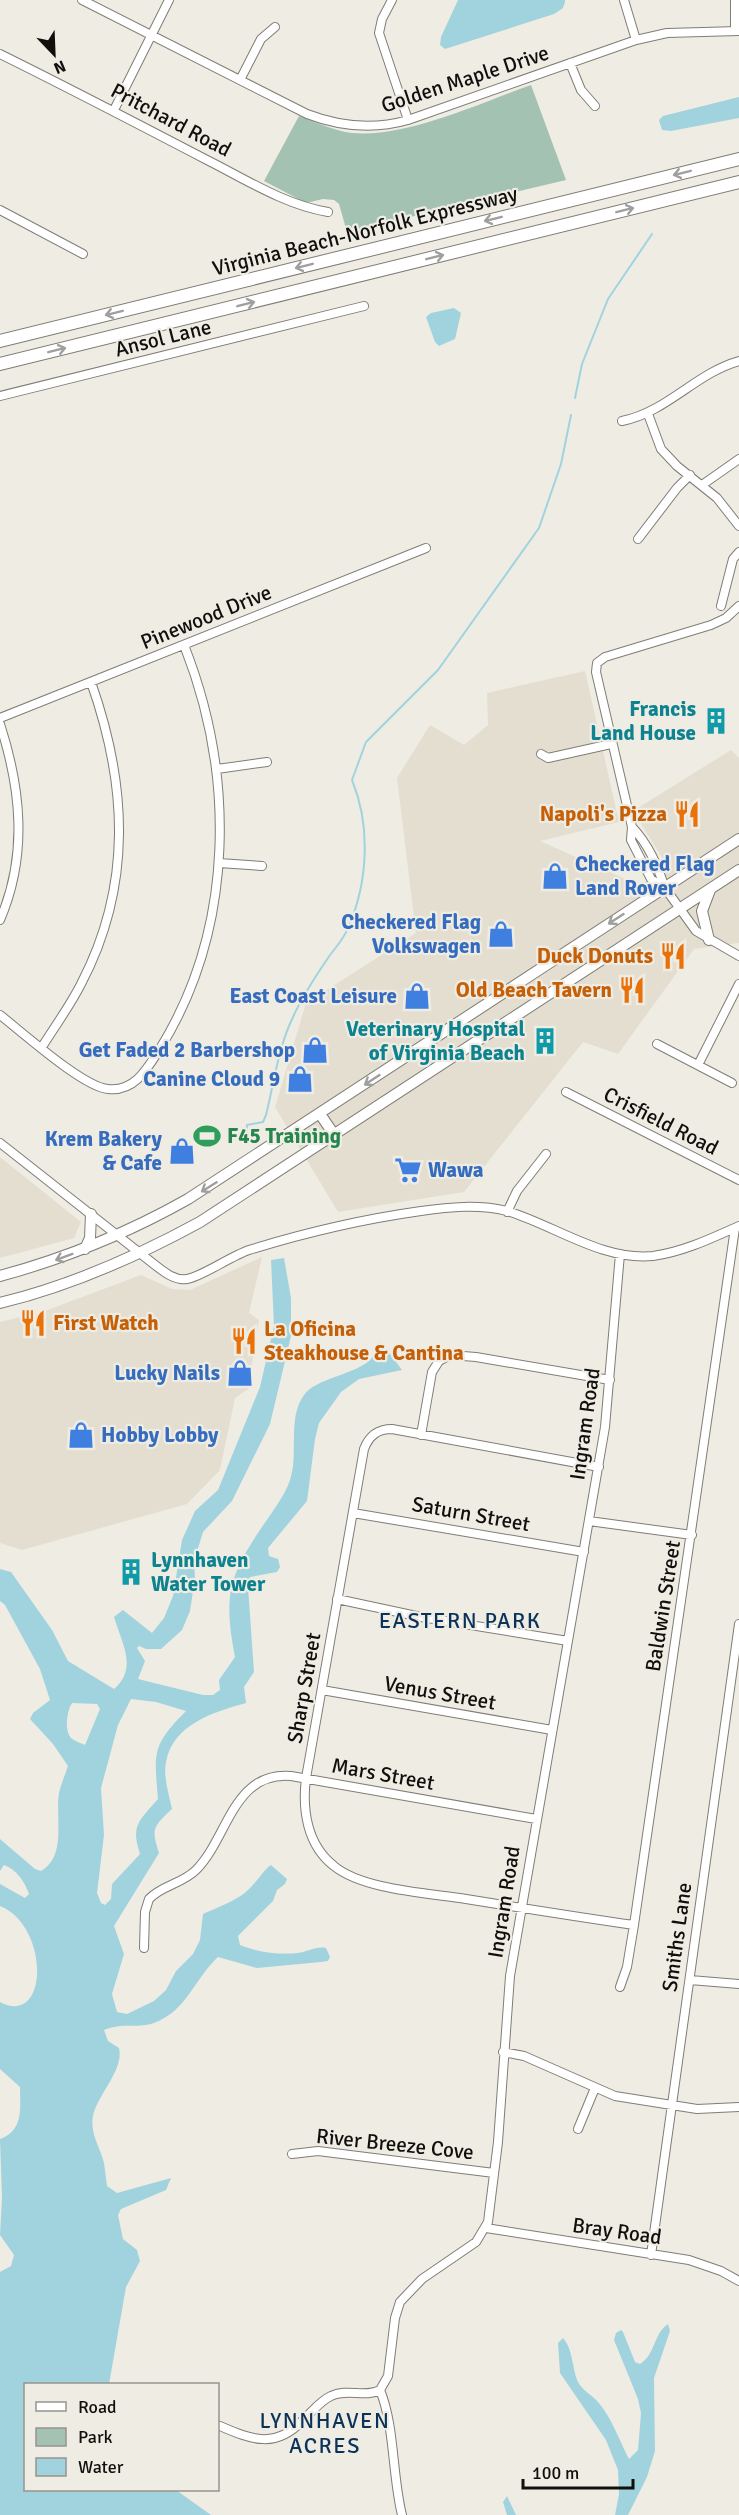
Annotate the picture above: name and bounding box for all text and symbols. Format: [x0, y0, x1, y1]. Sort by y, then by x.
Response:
north arrow [24, 24, 84, 84]
street label: Golden Maple Drive [378, 40, 552, 118]
text: N [50, 56, 69, 78]
street label: Pritchard Road [106, 77, 236, 163]
one-way arrow [673, 167, 692, 179]
street label: Virginia Beach-Norfolk Expressway [210, 180, 520, 282]
one-way arrow [615, 204, 634, 216]
one-way arrow [484, 214, 503, 226]
one-way arrow [426, 251, 445, 263]
one-way arrow [294, 261, 313, 273]
one-way arrow [236, 297, 255, 309]
one-way arrow [105, 307, 124, 319]
street label: Ansol Lane [112, 313, 214, 363]
one-way arrow [47, 344, 66, 356]
street label: Pinewood Drive [137, 579, 275, 655]
place label: Francis Land House [590, 696, 696, 746]
building icon: Francis Land House [701, 706, 731, 736]
restaurant icon: Napoli's Pizza [672, 799, 702, 829]
place label: Napoli's Pizza [540, 801, 667, 827]
place label: Checkered Flag Land Rover [575, 851, 715, 901]
shop icon: Checkered Flag Land Rover [540, 861, 570, 891]
place label: Checkered Flag Volkswagen [341, 909, 481, 959]
one-way arrow [608, 914, 625, 926]
shop icon: Checkered Flag Volkswagen [486, 919, 516, 949]
restaurant icon: Duck Donuts [658, 941, 688, 971]
place label: Duck Donuts [537, 943, 653, 969]
restaurant icon: Old Beach Tavern [617, 975, 647, 1005]
place label: Old Beach Tavern [456, 977, 612, 1003]
shop icon: East Coast Leisure [402, 981, 432, 1011]
place label: East Coast Leisure [230, 983, 397, 1009]
place label: Veterinary Hospital of Virginia Beach [346, 1016, 525, 1066]
building icon: Veterinary Hospital of Virginia Beach [530, 1026, 560, 1056]
shop icon: Get Faded 2 Barbershop [300, 1035, 330, 1065]
place label: Get Faded 2 Barbershop [79, 1037, 295, 1063]
shop icon: Canine Cloud 9 [285, 1064, 315, 1094]
place label: Canine Cloud 9 [143, 1066, 280, 1092]
one-way arrow [364, 1074, 381, 1086]
street label: Crisfield Road [599, 1081, 723, 1161]
sports icon: F45 Training [192, 1121, 222, 1151]
place label: F45 Training [227, 1123, 341, 1149]
place label: Krem Bakery & Cafe [45, 1126, 163, 1176]
shop icon: Krem Bakery & Cafe [167, 1136, 197, 1166]
supermarket icon: Wawa [393, 1155, 423, 1185]
place label: Wawa [428, 1157, 484, 1183]
one-way arrow [201, 1181, 218, 1193]
one-way arrow [55, 1252, 74, 1263]
restaurant icon: First Watch [18, 1308, 48, 1338]
place label: First Watch [53, 1310, 159, 1336]
place label: La Oficina Steakhouse & Cantina [264, 1316, 464, 1366]
restaurant icon: La Oficina Steakhouse & Cantina [229, 1326, 259, 1356]
shop icon: Lucky Nails [225, 1358, 255, 1388]
place label: Lucky Nails [114, 1360, 220, 1386]
street label: Ingram Road [564, 1366, 606, 1482]
shop icon: Hobby Lobby [66, 1420, 96, 1450]
place label: Hobby Lobby [101, 1422, 219, 1448]
street label: Saturn Street [410, 1491, 532, 1537]
street label: Baldwin Street [640, 1539, 686, 1673]
place label: Lynnhaven Water Tower [151, 1547, 266, 1597]
building icon: Lynnhaven Water Tower [116, 1557, 146, 1587]
district label: EASTERN PARK [379, 1607, 541, 1634]
street label: Sharp Street [281, 1631, 327, 1745]
street label: Venus Street [382, 1670, 498, 1716]
street label: Mars Street [330, 1752, 436, 1796]
street label: Ingram Road [482, 1844, 526, 1960]
street label: Smiths Lane [656, 1881, 698, 1993]
street label: River Breeze Cove [315, 2123, 475, 2165]
street label: Bray Road [571, 2212, 663, 2250]
legend [24, 2383, 219, 2491]
text: Road [78, 2396, 117, 2418]
district label: LYNNHAVEN ACRES [260, 2407, 390, 2459]
text: Park [78, 2426, 113, 2448]
scale bar [523, 2452, 632, 2490]
text: Water [78, 2456, 124, 2478]
text: 100 m [532, 2462, 579, 2484]

